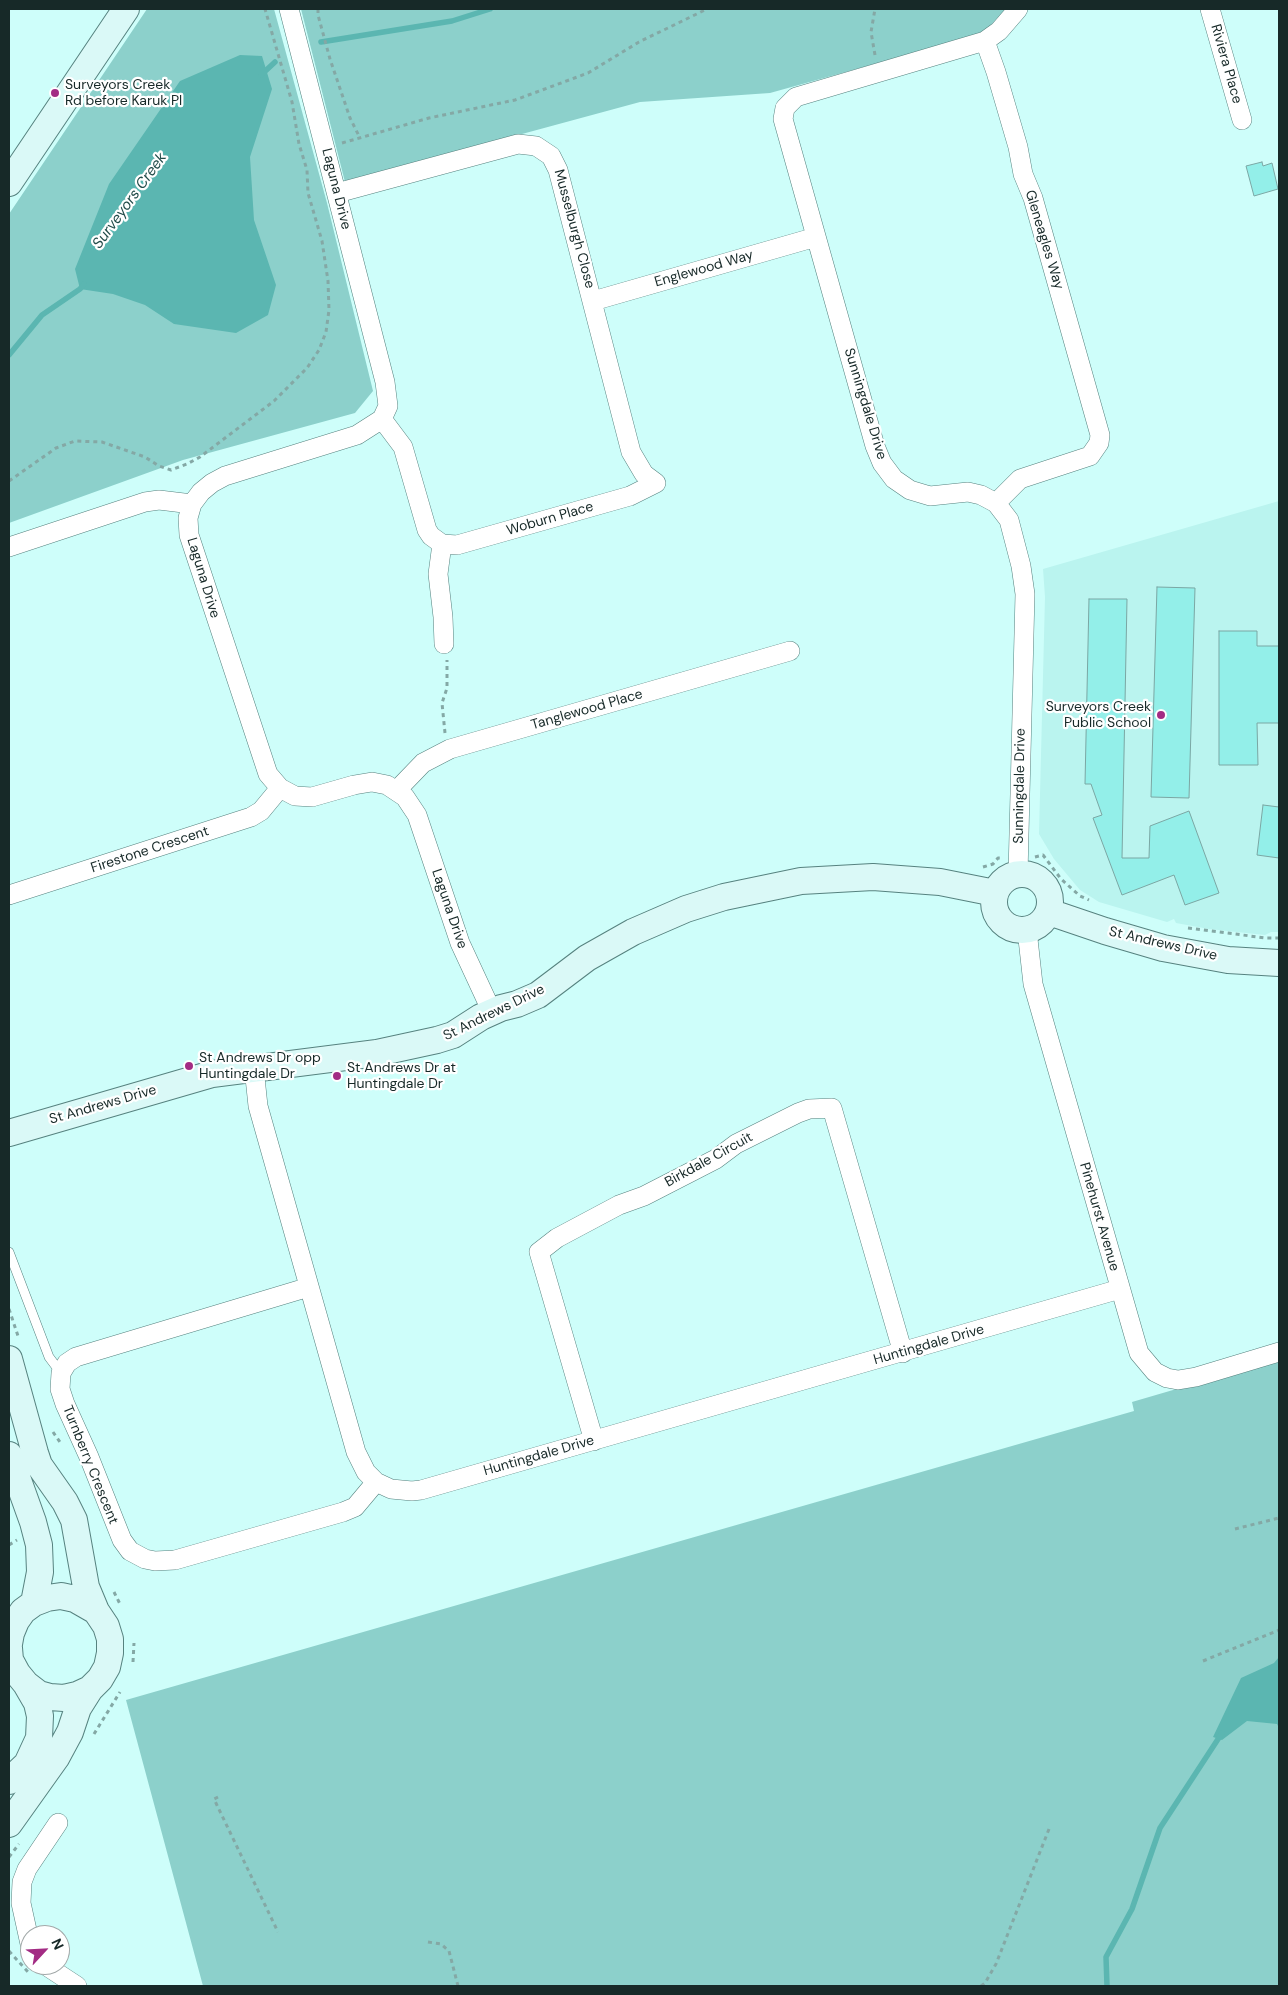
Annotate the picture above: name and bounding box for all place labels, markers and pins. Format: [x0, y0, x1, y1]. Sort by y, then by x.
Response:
place label: Surveyors Creek Rd before Karuk Pl [65, 77, 182, 110]
marker: Surveyors Creek Rd before Karuk Pl [49, 87, 61, 99]
place label: Surveyors Creek Public School [1046, 699, 1151, 732]
marker: Surveyors Creek Public School [1155, 709, 1167, 721]
place label: St Andrews Dr opp Huntingdale Dr [199, 1050, 321, 1082]
marker: St Andrews Dr opp Huntingdale Dr [183, 1060, 195, 1072]
place label: St Andrews Dr at Huntingdale Dr [347, 1060, 456, 1092]
marker: St Andrews Dr at Huntingdale Dr [331, 1070, 343, 1082]

